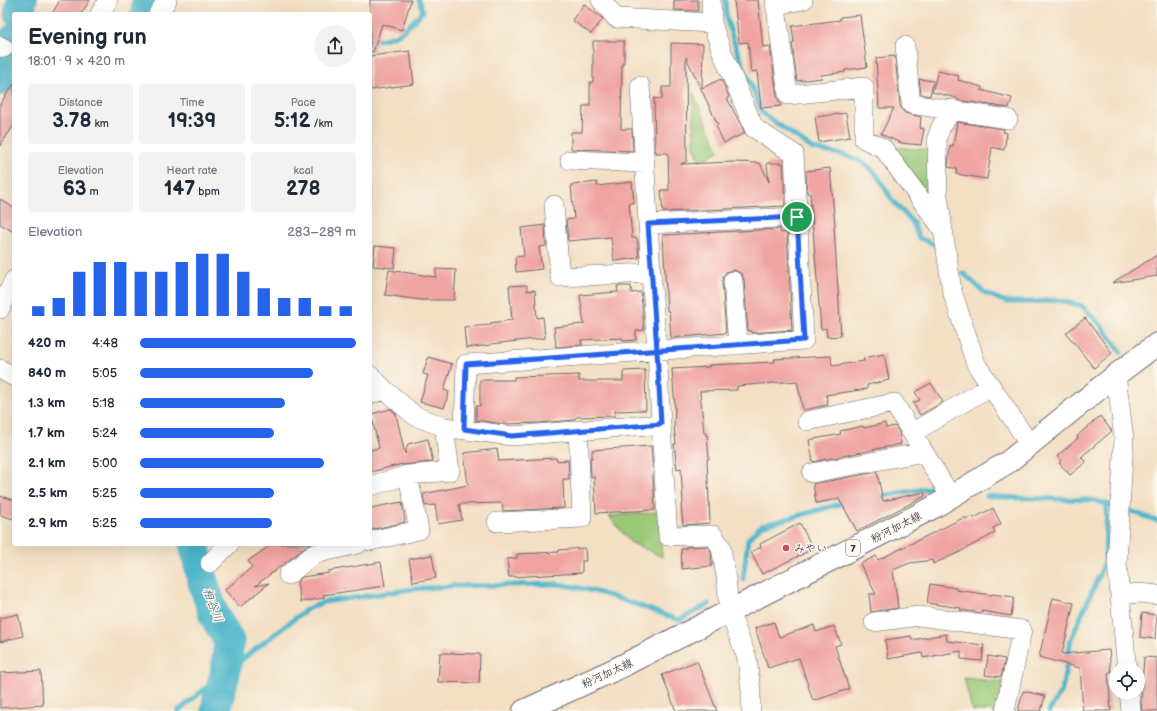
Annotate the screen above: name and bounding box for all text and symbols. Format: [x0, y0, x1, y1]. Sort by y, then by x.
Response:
text: Evening run [28, 24, 147, 51]
button: share [314, 25, 356, 67]
text: 18:01 · 9 × 420 m [28, 53, 125, 69]
text: Distance [59, 96, 103, 109]
text: Time [180, 96, 204, 109]
text: Pace [291, 96, 316, 109]
text: 3.78 [52, 109, 92, 133]
text: 19:39 [168, 109, 216, 133]
text: 5:12 [274, 109, 310, 133]
text: km [92, 117, 109, 130]
text: /km [310, 117, 333, 130]
text: Elevation [58, 164, 104, 177]
text: Heart rate [167, 164, 217, 177]
text: kcal [293, 164, 313, 177]
text: 63 [63, 177, 87, 201]
text: 147 [164, 177, 195, 201]
text: 278 [286, 177, 321, 201]
text: m [87, 185, 99, 198]
text: bpm [195, 185, 220, 198]
pin [780, 200, 814, 234]
icon: arrive [786, 206, 808, 228]
text: Elevation [28, 224, 82, 240]
text: 283–289 m [287, 224, 356, 240]
text: 420 m [28, 335, 66, 351]
text: 4:48 [92, 335, 118, 351]
text: 840 m [28, 365, 66, 381]
text: 5:05 [92, 365, 117, 381]
text: 1.3 km [28, 395, 65, 411]
text: 5:18 [92, 395, 115, 411]
text: 1.7 km [28, 425, 65, 441]
text: 5:24 [92, 425, 117, 441]
text: 2.1 km [28, 455, 66, 471]
text: 5:00 [92, 455, 117, 471]
text: 2.5 km [28, 485, 68, 501]
text: 5:25 [92, 485, 117, 501]
street label: 粉河加太線 [869, 509, 924, 546]
text: 2.9 km [28, 515, 68, 531]
text: 5:25 [92, 515, 117, 531]
road number: 7 [846, 540, 860, 556]
place label: みやい [794, 542, 827, 555]
marker: みやい [781, 543, 791, 553]
water label: 相谷川 [199, 586, 226, 625]
street label: 粉河加太線 [580, 656, 635, 691]
map controls [1109, 663, 1145, 699]
button: locate [1109, 663, 1145, 699]

